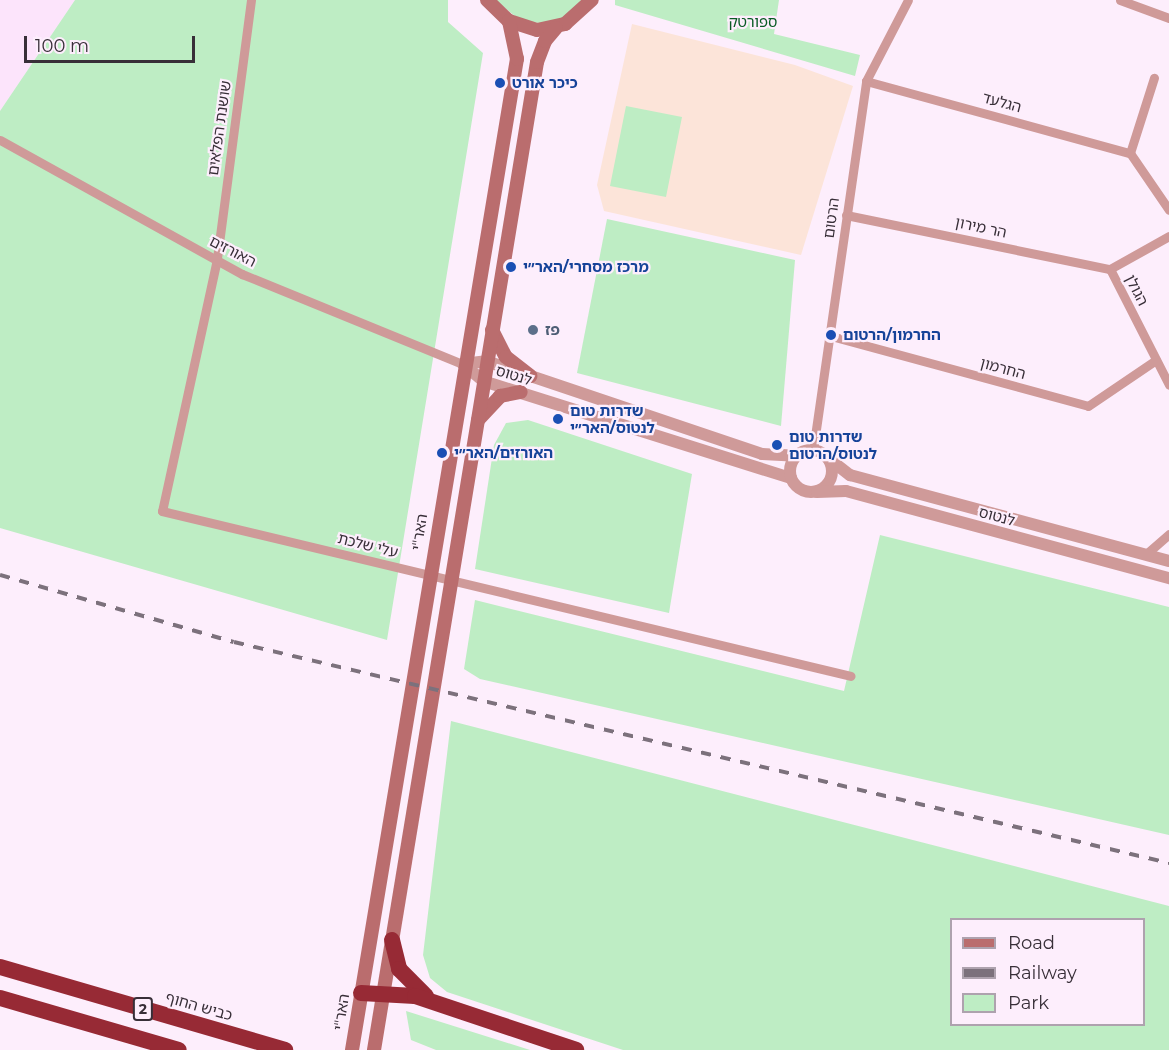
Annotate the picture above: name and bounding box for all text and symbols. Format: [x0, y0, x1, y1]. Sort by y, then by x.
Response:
park label: ספורטק [729, 13, 777, 31]
scale bar [27, 24, 198, 62]
text: 100 m [35, 35, 89, 57]
place label: כיכר אורט [512, 74, 578, 92]
marker: כיכר אורט [493, 76, 507, 90]
street label: שושנת הפלאים [203, 79, 235, 177]
street label: הגלעד [981, 88, 1023, 116]
street label: הרטום [819, 196, 843, 240]
street label: הר מירון [953, 213, 1009, 241]
street label: האורזים [207, 232, 259, 270]
place label: מרכז מסחרי/האר״י [523, 258, 649, 276]
marker: מרכז מסחרי/האר״י [504, 260, 518, 274]
street label: הגולן [1122, 272, 1152, 308]
place label: פז [545, 321, 560, 339]
marker: פז [526, 323, 540, 337]
place label: החרמון/הרטום [843, 326, 941, 344]
marker: החרמון/הרטום [824, 328, 838, 342]
street label: החרמון [978, 353, 1028, 383]
street label: לנטוס [494, 361, 534, 389]
place label: שדרות טום לנטוס/האר״י [570, 401, 655, 436]
marker: שדרות טום לנטוס/האר״י [551, 412, 565, 426]
place label: שדרות טום לנטוס/הרטום [789, 427, 877, 462]
marker: שדרות טום לנטוס/הרטום [770, 438, 784, 452]
place label: האורזים/האר״י [454, 444, 553, 462]
marker: האורזים/האר״י [435, 446, 449, 460]
street label: לנטוס [977, 503, 1017, 529]
street label: האר"י [407, 512, 431, 552]
street label: עלי שלכת [336, 529, 400, 561]
legend [950, 918, 1145, 1026]
text: Road [1008, 932, 1055, 954]
text: Railway [1008, 962, 1077, 984]
street label: כביש החוף [163, 988, 235, 1024]
street label: האר"י [329, 992, 353, 1032]
text: Park [1008, 992, 1049, 1014]
road number: 2 [132, 998, 154, 1020]

